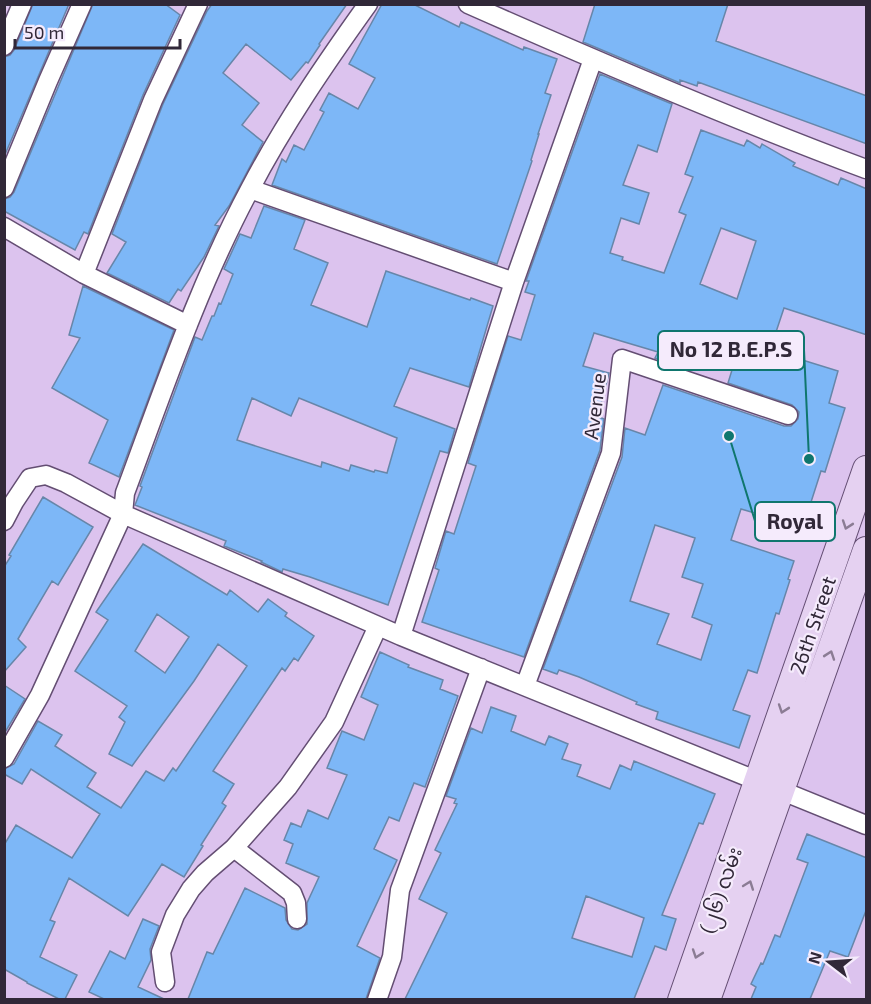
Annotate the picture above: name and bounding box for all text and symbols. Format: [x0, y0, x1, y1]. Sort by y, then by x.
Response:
scale bar [15, 12, 180, 50]
text: 50 m [24, 21, 64, 43]
callout: No 12 B.E.P.S [658, 331, 804, 370]
text: No 12 B.E.P.S [670, 336, 792, 361]
street label: Avenue [578, 371, 610, 441]
callout: Royal [755, 502, 835, 541]
text: Royal [767, 508, 823, 534]
one-way arrow [842, 519, 855, 530]
street label: 26th Street [784, 573, 840, 677]
one-way arrow [822, 650, 835, 661]
one-way arrow [778, 703, 790, 714]
street label: (၂၆) လမ်း [693, 843, 751, 938]
one-way arrow [741, 880, 754, 891]
north arrow [799, 932, 859, 992]
one-way arrow [692, 948, 705, 959]
text: N [803, 949, 825, 966]

